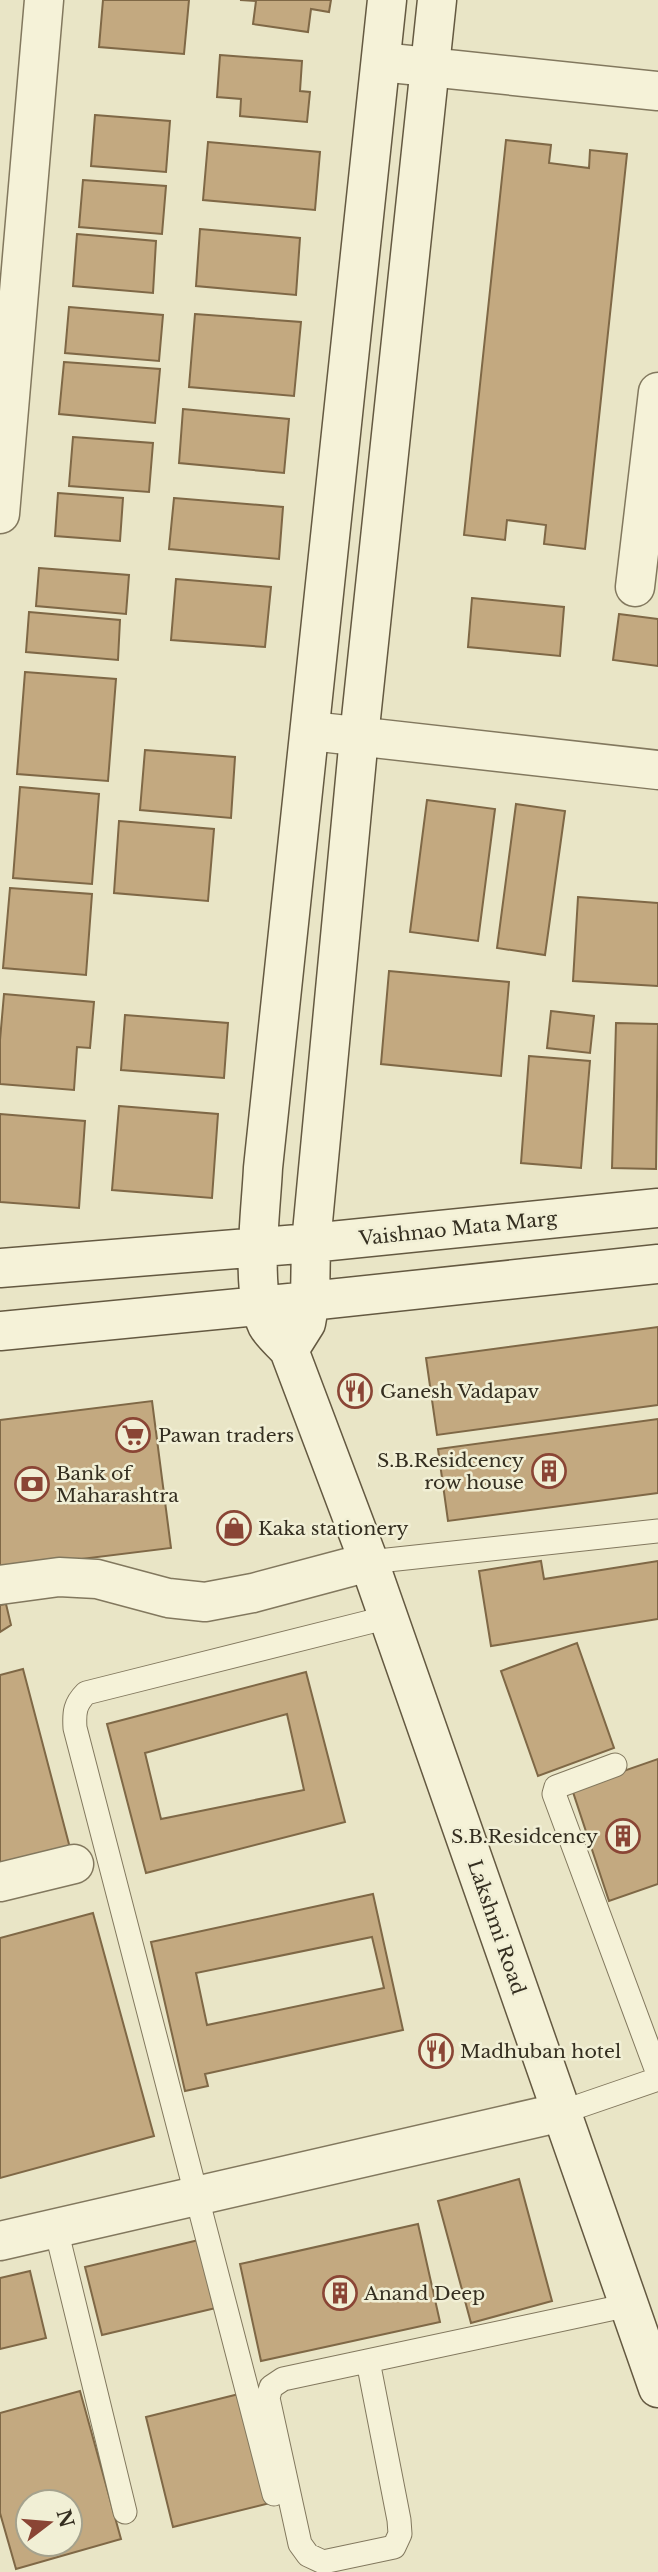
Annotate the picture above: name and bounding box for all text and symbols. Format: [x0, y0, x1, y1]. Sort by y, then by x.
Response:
street label: Vaishnao Mata Marg [357, 1207, 559, 1250]
restaurant icon: Ganesh Vadapav [336, 1372, 374, 1410]
place label: Ganesh Vadapav [380, 1380, 539, 1403]
supermarket icon: Pawan traders [114, 1416, 152, 1454]
place label: Pawan traders [158, 1424, 294, 1447]
place label: S.B.Residcency row house [377, 1449, 524, 1494]
building icon: S.B.Residcency row house [530, 1452, 568, 1490]
place label: Bank of Maharashtra [56, 1462, 179, 1507]
bank icon: Bank of Maharashtra [13, 1465, 51, 1503]
shop icon: Kaka stationery [215, 1509, 253, 1547]
place label: Kaka stationery [258, 1517, 408, 1540]
building icon: S.B.Residcency [604, 1817, 642, 1855]
place label: S.B.Residcency [451, 1825, 598, 1848]
street label: Lakshmi Road [463, 1857, 530, 1998]
restaurant icon: Madhuban hotel [417, 2032, 455, 2070]
place label: Madhuban hotel [460, 2040, 621, 2063]
building icon: Anand Deep [321, 2274, 359, 2312]
place label: Anand Deep [363, 2282, 485, 2305]
north arrow [14, 2488, 84, 2558]
text: N [51, 2507, 78, 2530]

